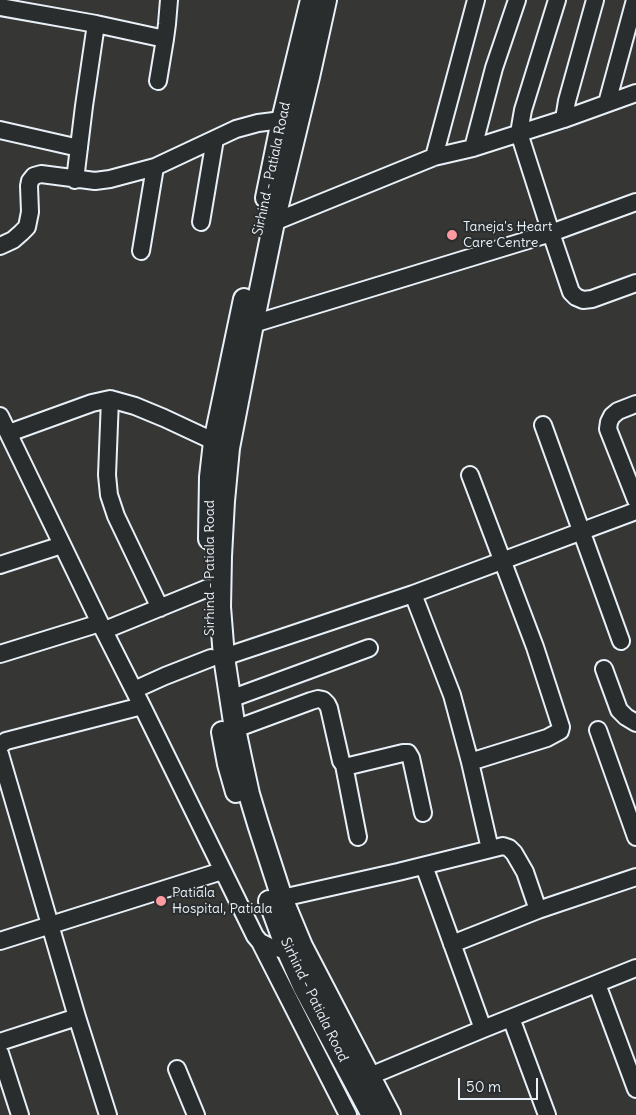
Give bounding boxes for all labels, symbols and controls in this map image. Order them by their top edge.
street label: Sirhind - Patiala Road [250,101,294,237]
place label: Taneja's Heart Care Centre [463,219,552,252]
marker: Taneja's Heart Care Centre [445,228,459,242]
street label: Sirhind - Patiala Road [202,500,218,636]
place label: Patiala Hospital, Patiala [172,885,273,918]
marker: Patiala Hospital, Patiala [154,894,168,908]
street label: Sirhind - Patiala Road [277,935,351,1065]
scale bar [461,1068,541,1100]
text: 50 m [466,1077,501,1096]

